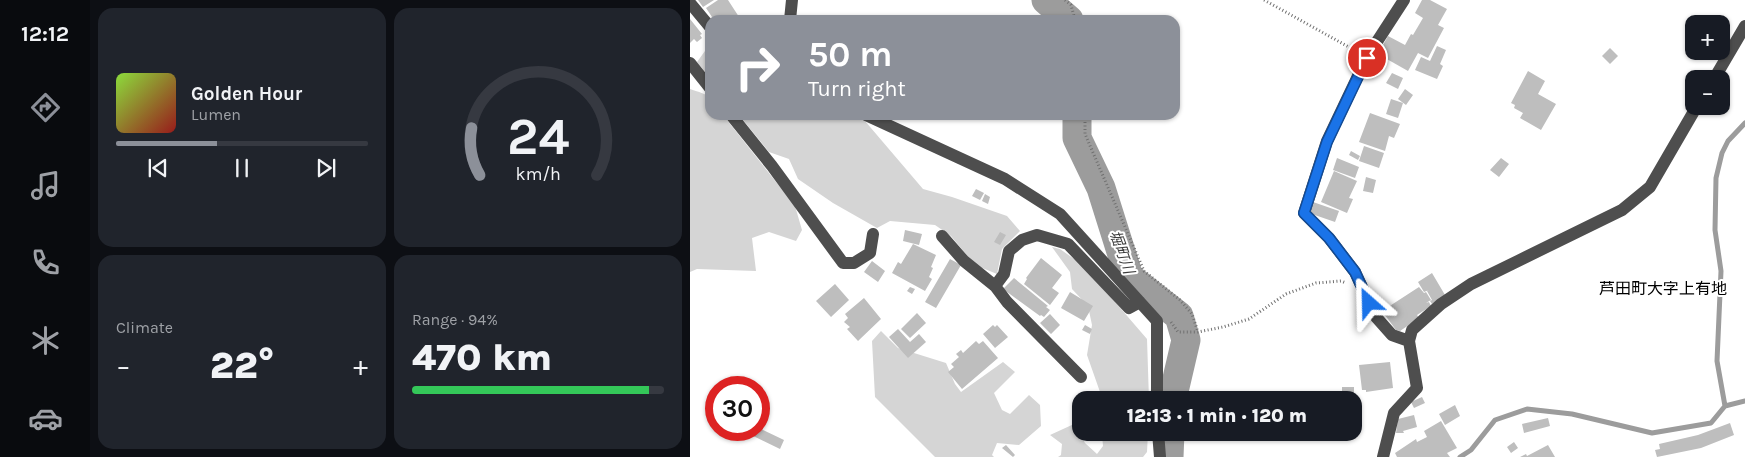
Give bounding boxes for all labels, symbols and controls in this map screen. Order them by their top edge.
map controls [1685,15,1730,115]
button: + [1685,15,1730,60]
text: 12:12 [21,21,69,47]
text: 50 m [808,34,893,75]
icon: right [725,35,790,100]
pin [1346,37,1388,79]
icon: arrive [1353,44,1381,72]
button: − [1685,70,1730,115]
text: Turn right [808,76,906,102]
text: Golden Hour [191,83,302,105]
icon: directions [28,90,63,125]
text: Lumen [191,105,241,124]
text: 24 [507,106,569,167]
icon: previous [144,154,172,182]
icon: pause [228,154,256,182]
icon: next [312,154,340,182]
text: km/h [515,164,561,185]
icon: music [28,168,63,203]
water label: 堀町川 [1106,228,1139,278]
icon: phone [28,245,63,280]
position arrow [1342,276,1394,328]
district label: 芦田町大字上有地 [1599,279,1727,298]
text: Range · 94% [412,310,498,329]
text: Climate [116,318,173,337]
icon: climate [28,323,63,358]
text: 470 km [412,335,552,380]
text: 22° [210,343,274,388]
text: − [116,349,131,382]
text: + [353,349,368,382]
speed limit sign: 30 [705,376,770,441]
icon: car [28,401,63,436]
text: 12:13 · 1 min · 120 m [1127,405,1307,427]

